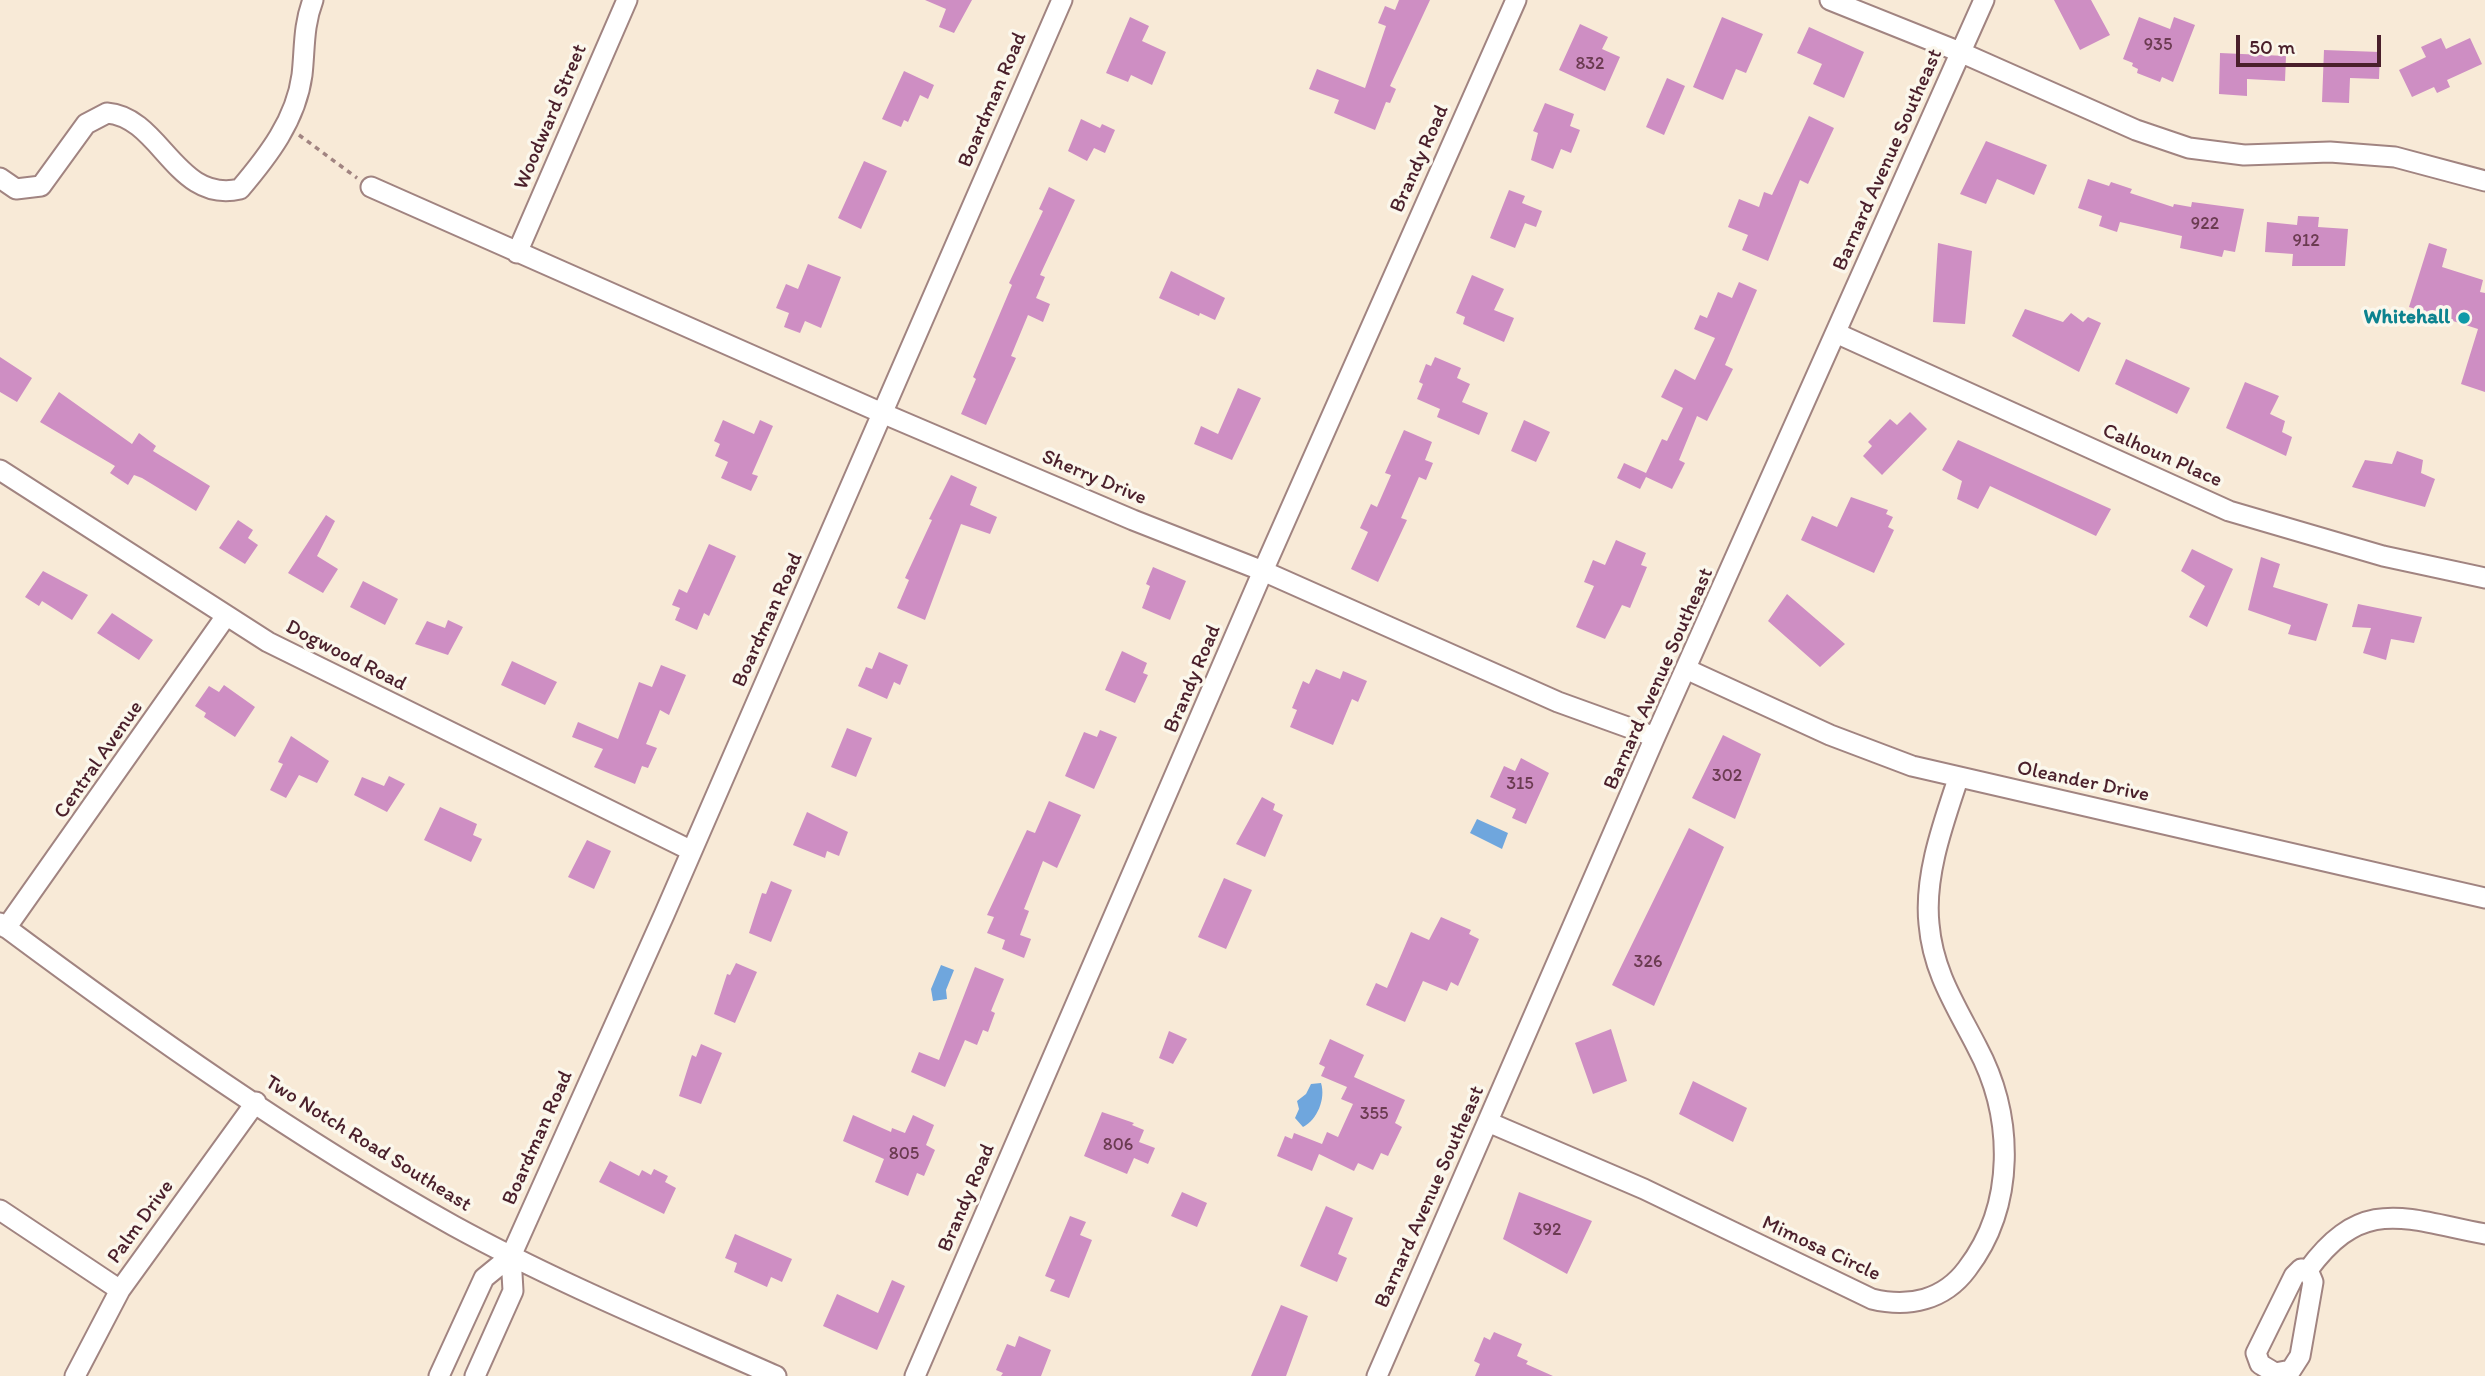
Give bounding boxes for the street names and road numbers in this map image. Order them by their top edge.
street label: Boardman Road [953,29,1033,171]
street label: Woodward Street [509,40,593,194]
street label: Barnard Avenue Southeast [1828,45,1948,275]
street label: Brandy Road [1385,101,1455,217]
street label: Calhoun Place [2098,418,2226,494]
street label: Sherry Drive [1038,445,1150,511]
street label: Boardman Road [727,549,809,691]
street label: Barnard Avenue Southeast [1599,564,1719,794]
street label: Dogwood Road [281,615,411,697]
street label: Brandy Road [1159,621,1227,737]
street label: Central Avenue [49,696,149,824]
street label: Oleander Drive [2015,756,2151,808]
street label: Boardman Road [497,1067,579,1209]
street label: Two Notch Road Southeast [260,1070,476,1218]
street label: Barnard Avenue Southeast [1370,1082,1490,1312]
street label: Brandy Road [933,1140,1001,1256]
street label: Palm Drive [102,1175,180,1269]
street label: Mimosa Circle [1758,1211,1884,1287]

